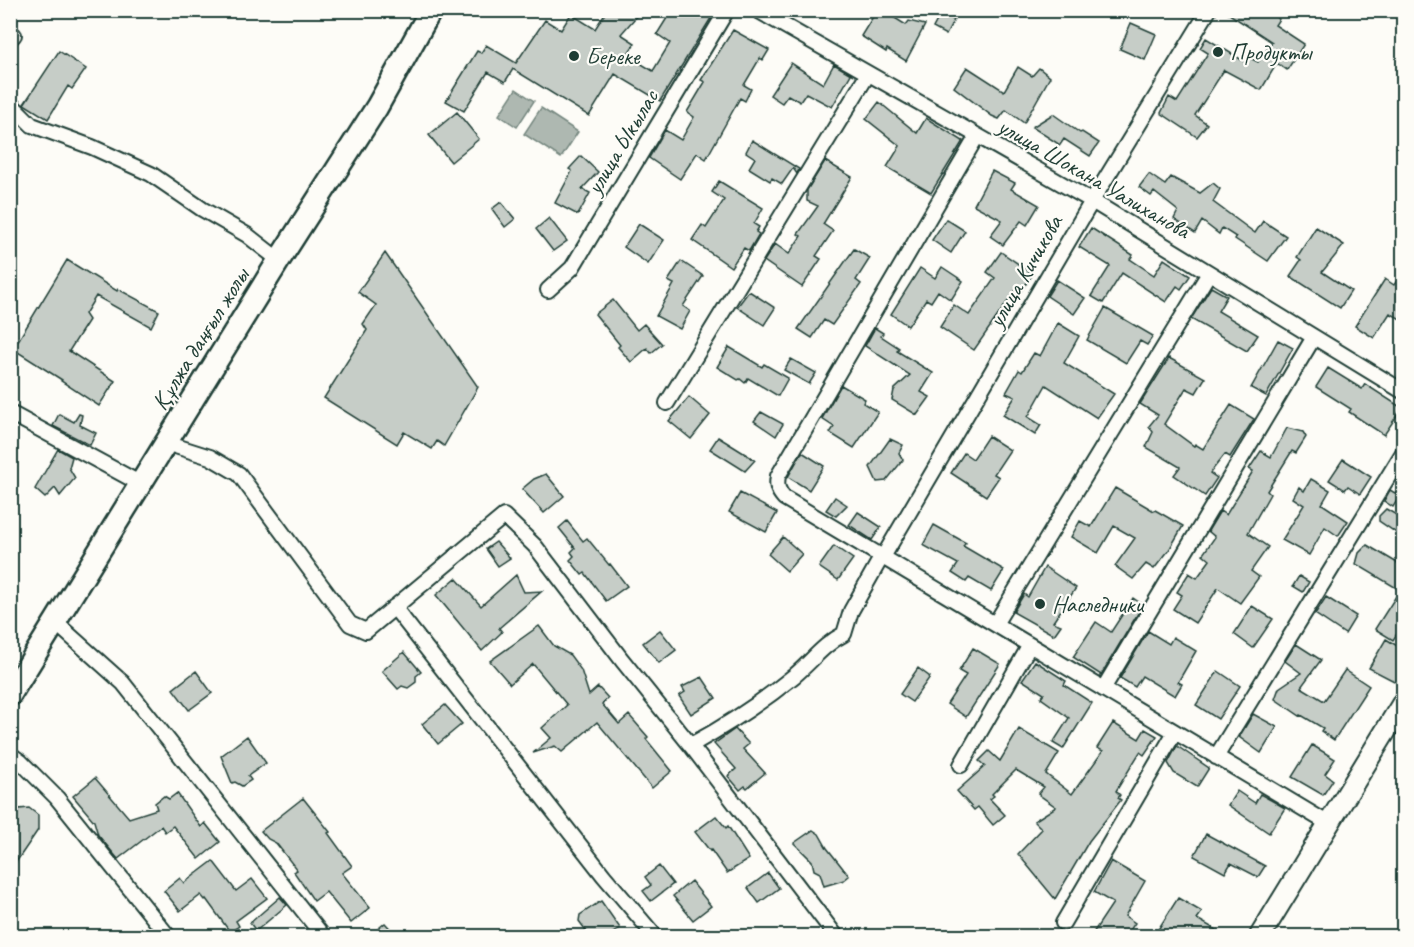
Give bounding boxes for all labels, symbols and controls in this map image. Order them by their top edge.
place label: Продукты [1230,37,1314,67]
place label: Береке [586,41,642,71]
marker: Продукты [1211,45,1225,59]
marker: Береке [567,49,581,63]
street label: улица Ыкылас [578,83,666,201]
street label: улица Шокана Уалиханова [991,110,1197,246]
street label: улица Кичикова [980,208,1070,334]
street label: Құлжа даңғыл жолы [144,260,257,416]
place label: Наследники [1052,589,1145,619]
marker: Наследники [1033,597,1047,611]

